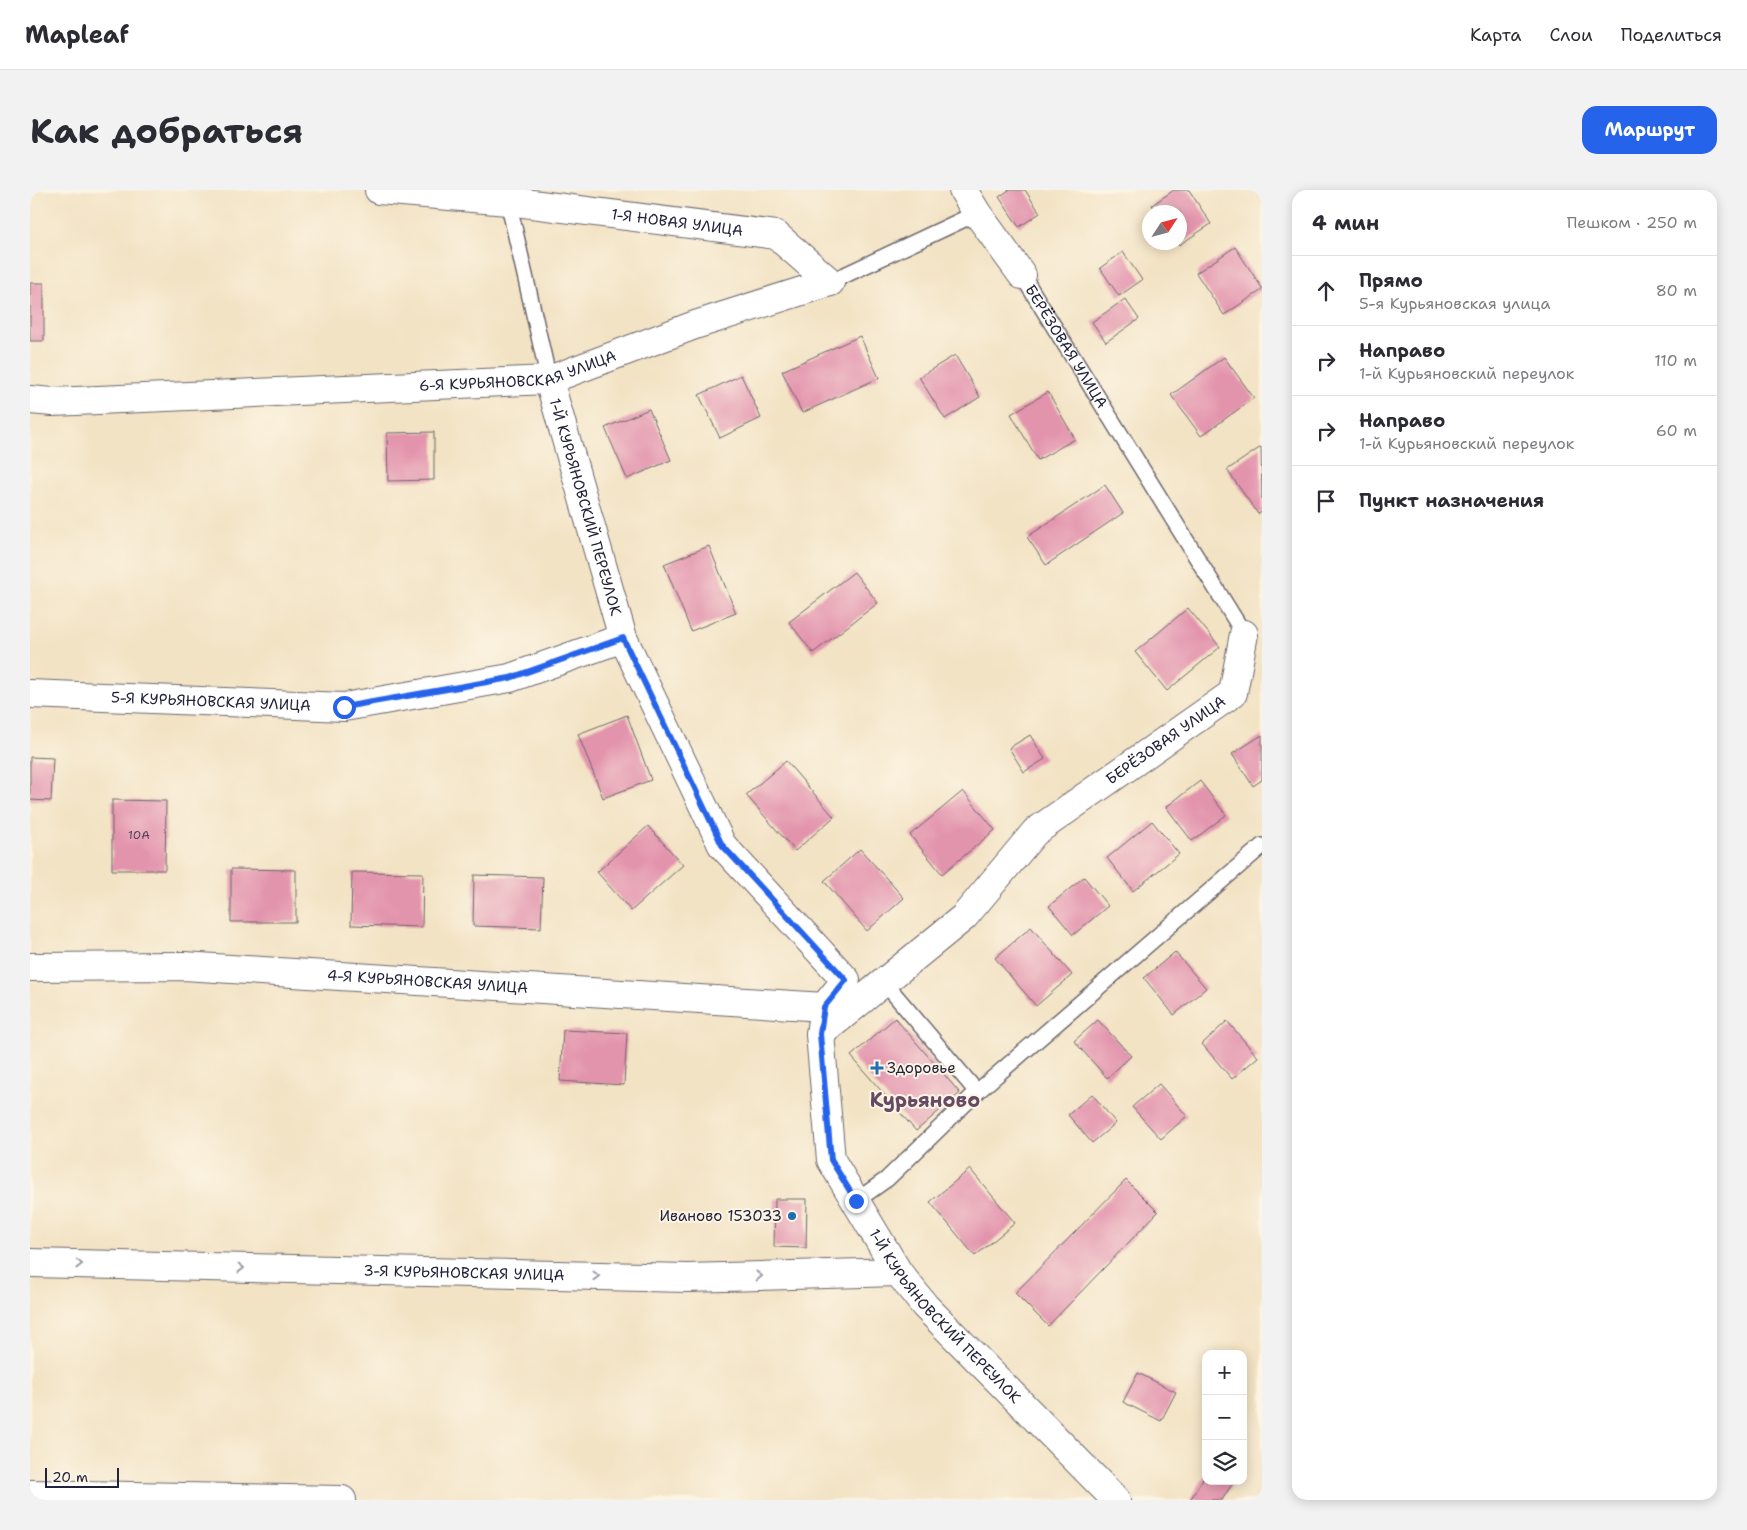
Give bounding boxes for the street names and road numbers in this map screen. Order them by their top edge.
street label: 1-Я НОВАЯ УЛИЦА [610,204,744,241]
street label: БЕРЁЗОВАЯ УЛИЦА [1020,281,1112,412]
street label: 6-Я КУРЬЯНОВСКАЯ УЛИЦА [419,346,619,396]
street label: 1-Й КУРЬЯНОВСКИЙ ПЕРЕУЛОК [545,396,626,618]
street label: 5-Я КУРЬЯНОВСКАЯ УЛИЦА [111,687,311,716]
street label: БЕРЁЗОВАЯ УЛИЦА [1102,691,1230,789]
street label: 4-Я КУРЬЯНОВСКАЯ УЛИЦА [326,965,529,998]
street label: 1-Й КУРЬЯНОВСКИЙ ПЕРЕУЛОК [864,1225,1026,1408]
street label: 3-Я КУРЬЯНОВСКАЯ УЛИЦА [363,1261,565,1285]

